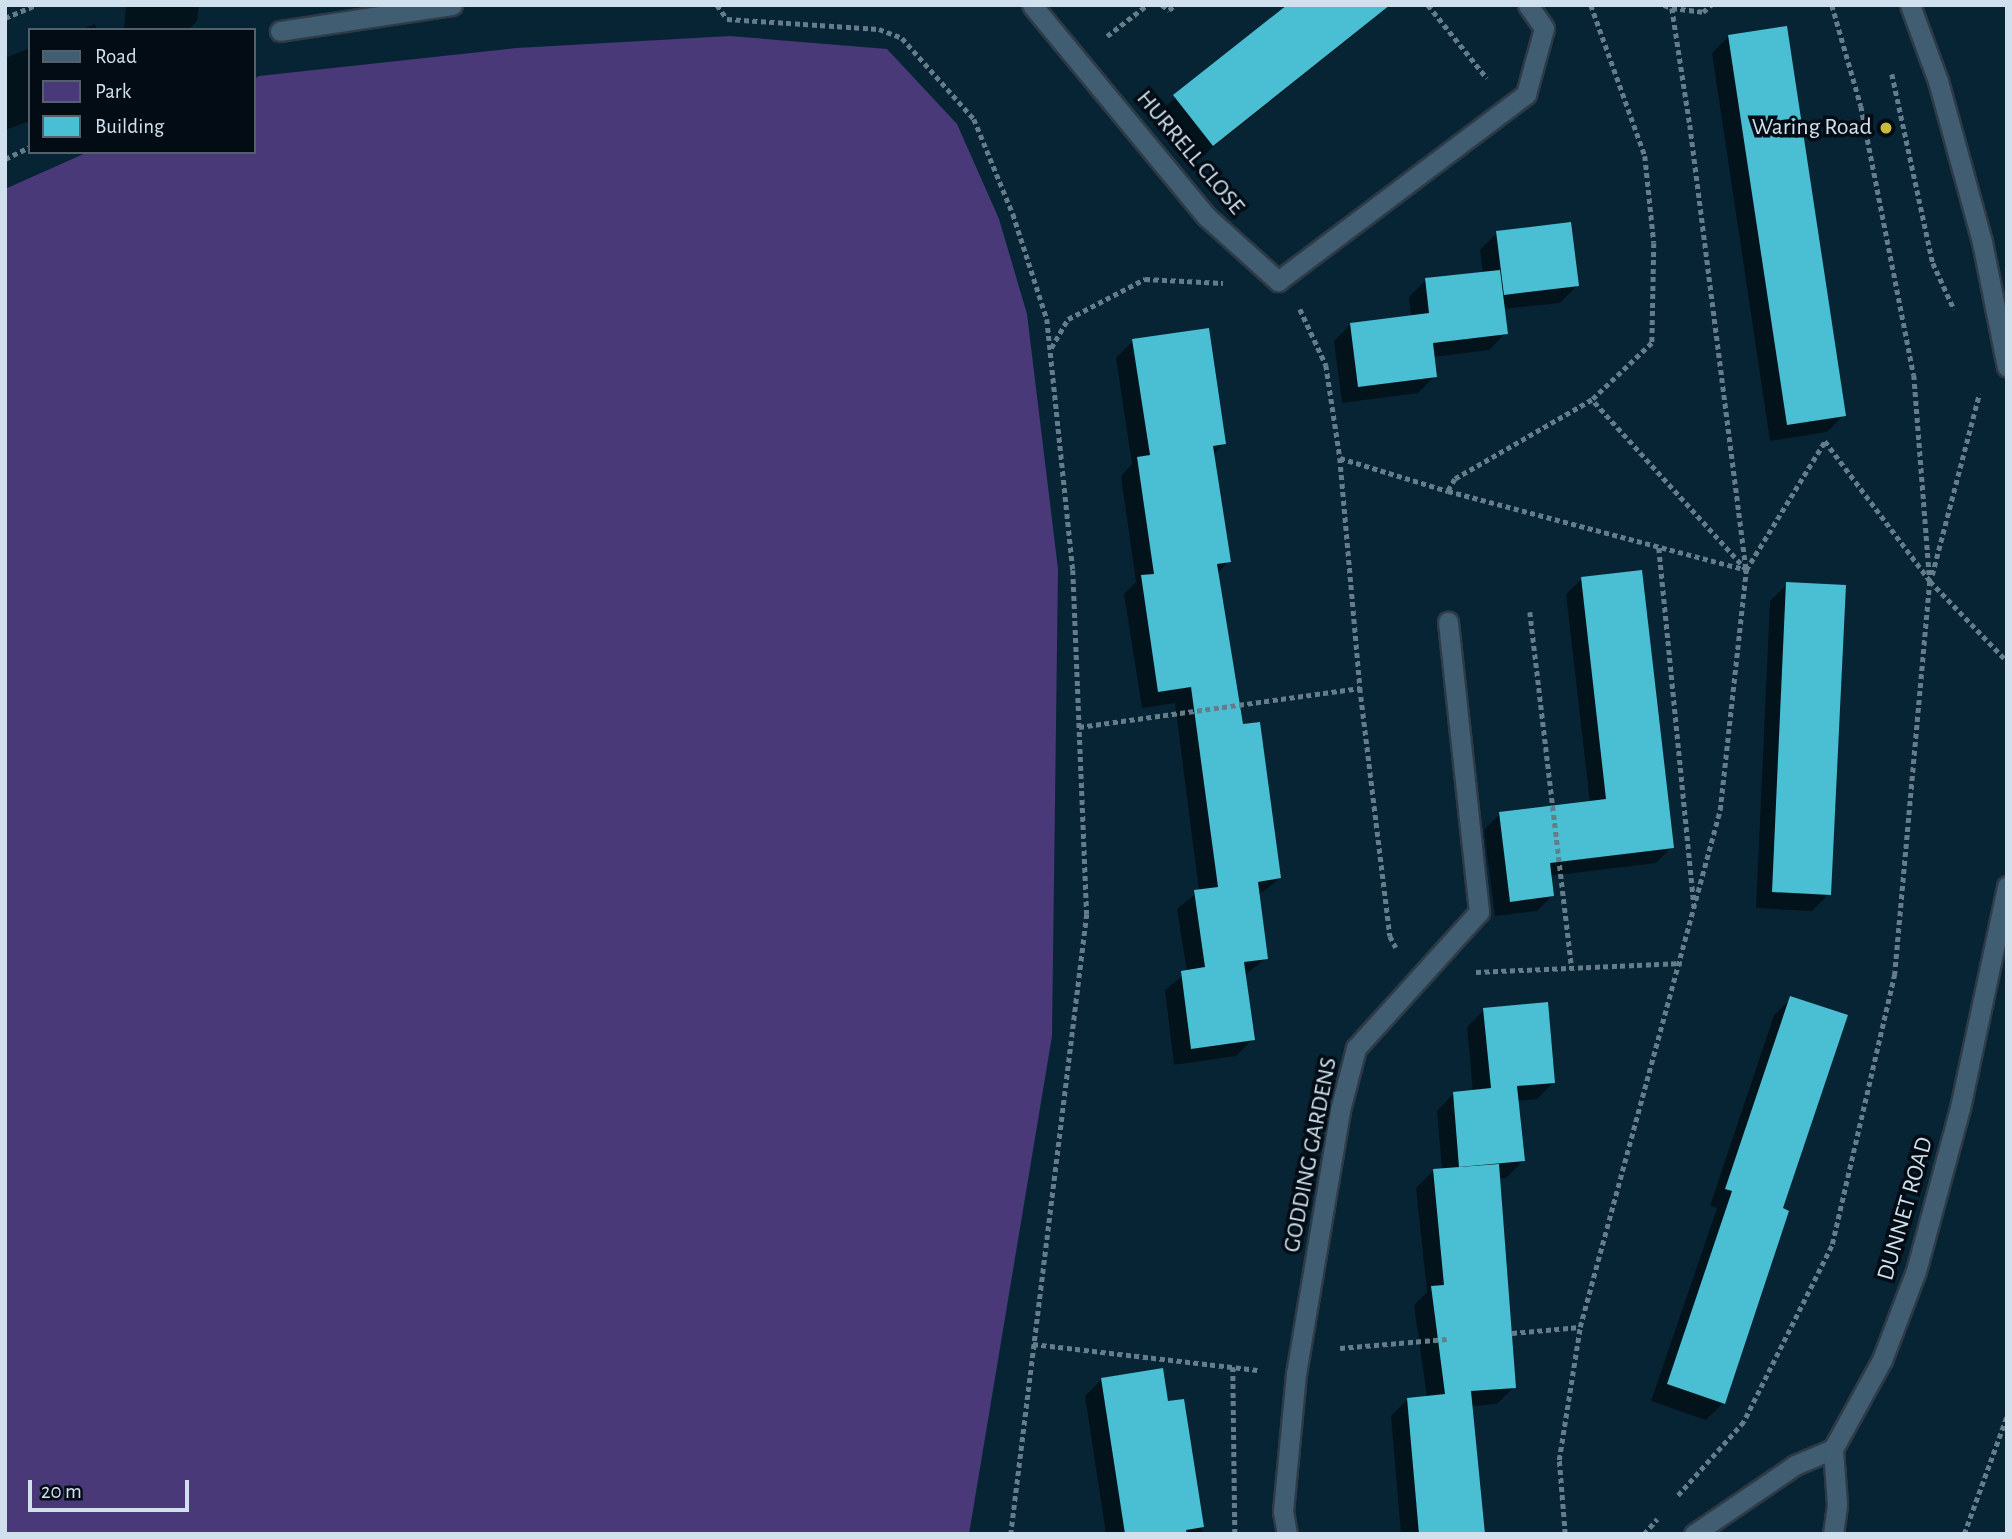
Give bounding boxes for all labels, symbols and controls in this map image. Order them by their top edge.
legend [28,28,256,154]
text: Road [95,46,137,67]
text: Park [95,81,131,102]
street label: HURRELL CLOSE [1130,85,1250,221]
place label: Waring Road [1752,114,1872,142]
text: Building [95,116,164,137]
marker: Waring Road [1878,120,1894,136]
street label: GODDING GARDENS [1278,1055,1344,1255]
street label: DUNNET ROAD [1872,1134,1940,1284]
scale bar [32,1466,192,1510]
text: 20 m [41,1481,82,1502]

